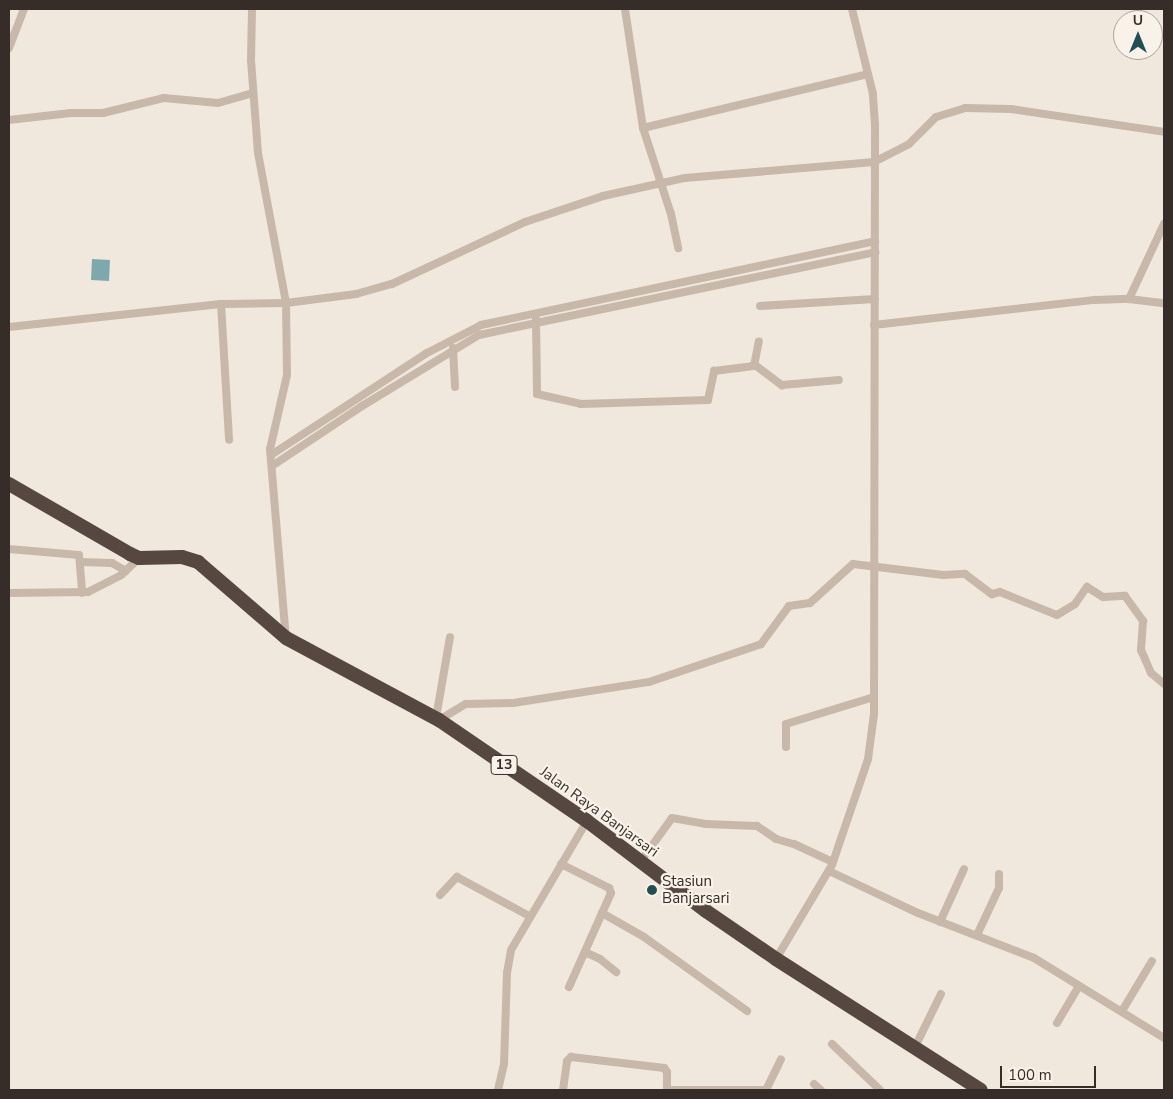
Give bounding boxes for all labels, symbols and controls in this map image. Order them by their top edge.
north arrow [1113,10,1163,60]
text: U [1133,11,1143,30]
road number: 13 [490,754,518,776]
street label: Jalan Raya Banjarsari [536,763,662,861]
place label: Stasiun Banjarsari [662,872,729,907]
marker: Stasiun Banjarsari [646,884,658,896]
scale bar [1003,1056,1099,1088]
text: 100 m [1008,1065,1052,1085]

